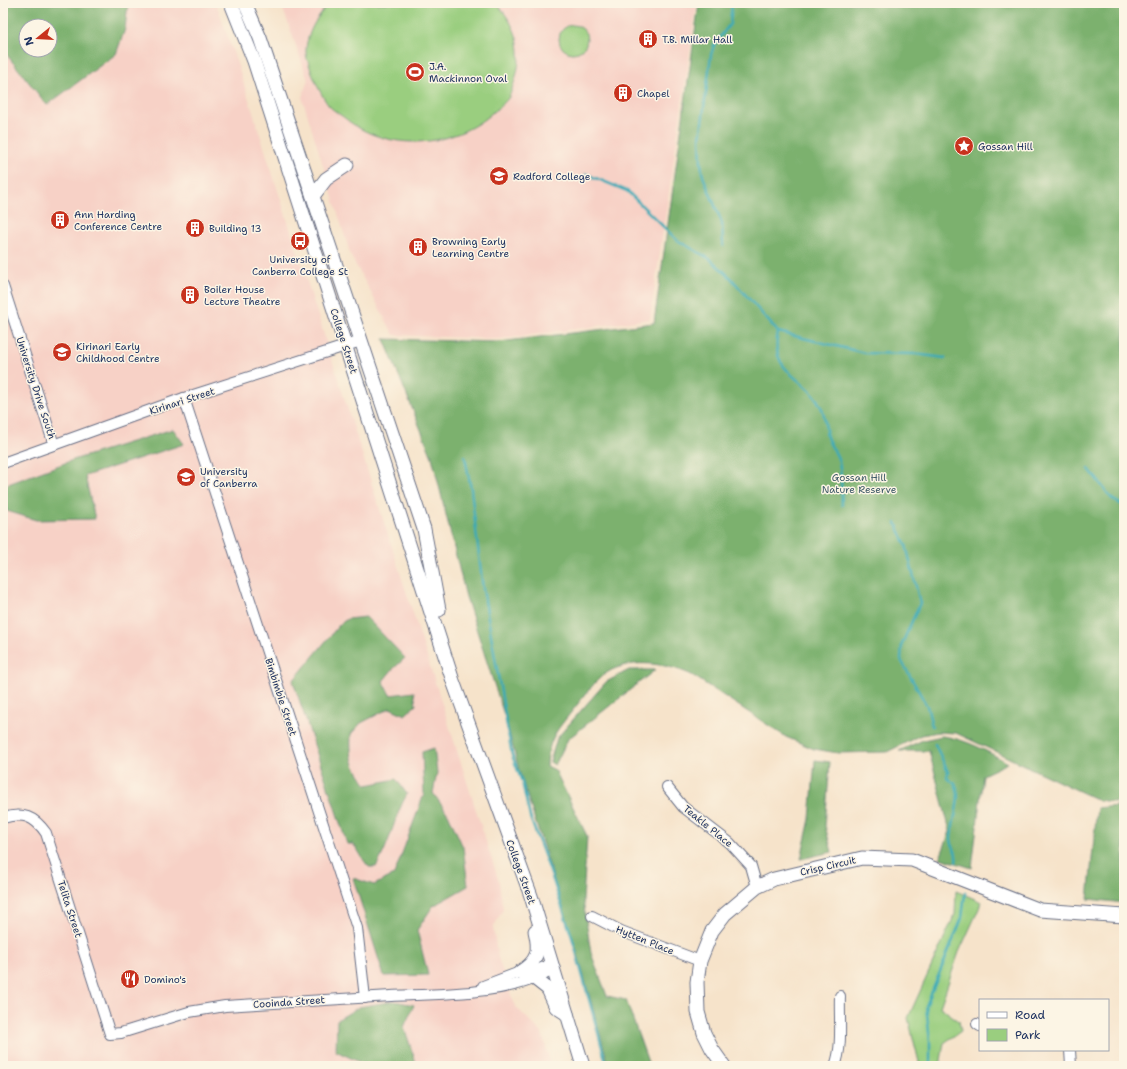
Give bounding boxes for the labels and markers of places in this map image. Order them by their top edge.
building icon: T.B. Millar Hall [637,28,659,50]
place label: T.B. Millar Hall [662,33,732,46]
place label: J.A. Mackinnon Oval [429,60,507,85]
sports icon: J.A. Mackinnon Oval [404,61,426,83]
building icon: Chapel [612,82,634,104]
place label: Chapel [637,87,670,100]
place icon: Gossan Hill [953,135,975,157]
place label: Gossan Hill [978,140,1033,153]
school or university icon: Radford College [488,165,510,187]
place label: Radford College [513,170,591,183]
place label: Ann Harding Conference Centre [74,208,162,233]
building icon: Ann Harding Conference Centre [49,209,71,231]
building icon: Building 13 [184,217,206,239]
place label: Building 13 [209,222,261,235]
bus stop icon: University of Canberra College St [289,230,311,252]
place label: Browning Early Learning Centre [432,235,510,260]
building icon: Browning Early Learning Centre [407,236,429,258]
place label: University of Canberra College St [252,253,348,278]
place label: Boiler House Lecture Theatre [204,283,281,308]
building icon: Boiler House Lecture Theatre [179,284,201,306]
place label: Kirinari Early Childhood Centre [76,340,160,365]
school or university icon: Kirinari Early Childhood Centre [51,341,73,363]
place label: University of Canberra [200,465,258,490]
school or university icon: University of Canberra [175,466,197,488]
restaurant icon: Domino's [119,968,141,990]
place label: Domino's [144,973,186,986]

